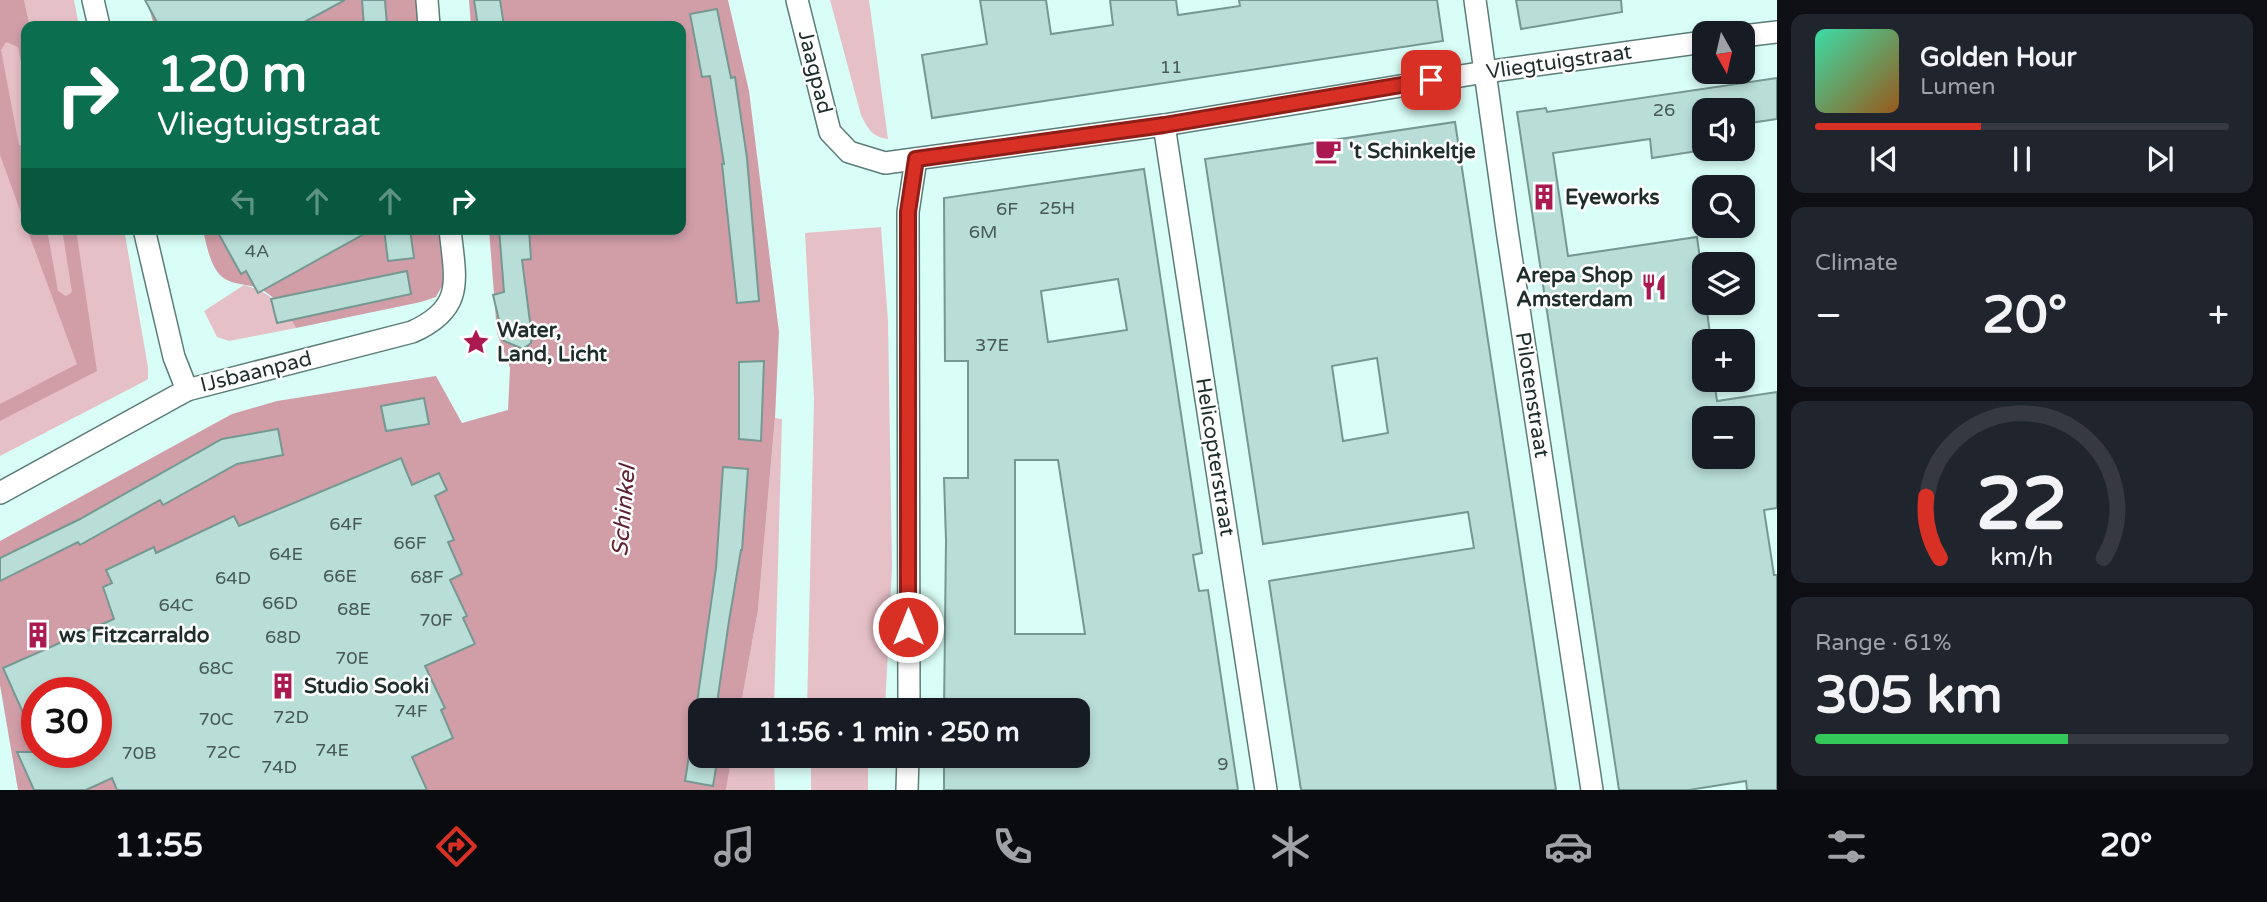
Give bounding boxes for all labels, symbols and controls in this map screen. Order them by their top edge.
north arrow [1692,21,1755,84]
map controls [1692,21,1755,469]
street label: Jaagpad [793,28,837,116]
street label: Vliegtuigstraat [1485,39,1633,85]
text: Golden Hour [1920,42,2077,73]
text: 120 m [157,46,307,105]
icon: right [42,49,133,140]
pin [1401,50,1461,110]
house number: 11 [1160,56,1182,78]
icon: arrive [1412,61,1450,99]
text: Lumen [1920,73,1995,101]
button: sound [1692,98,1755,161]
house number: 26 [1653,99,1675,121]
text: Vliegtuigstraat [157,106,381,144]
cafe icon: 't Schinkeltje [1313,136,1343,166]
place label: 't Schinkeltje [1349,139,1476,164]
icon: previous [1865,140,1903,178]
icon: pause [2003,140,2041,178]
icon: next [2141,140,2179,178]
button: search [1692,175,1755,238]
icon: left [225,182,263,220]
icon: ahead [298,182,336,220]
icon: ahead [371,182,409,220]
icon: right [444,182,482,220]
building icon: Eyeworks [1529,182,1559,212]
place label: Eyeworks [1565,185,1660,210]
house number: 25H [1039,197,1075,219]
house number: 6F [996,198,1018,220]
house number: 6M [969,221,997,243]
house number: 4A [245,240,269,262]
text: Climate [1815,249,1898,277]
button: layers [1692,252,1755,315]
place label: Arepa Shop Amsterdam [1516,263,1633,312]
restaurant icon: Arepa Shop Amsterdam [1639,272,1669,302]
text: 20° [1982,284,2067,347]
text: − [1815,293,1842,339]
text: + [2208,293,2229,339]
place label: Water, Land, Licht [497,318,607,367]
place icon: Water, Land, Licht [461,327,491,357]
button: + [1692,329,1755,392]
street label: Pilotenstraat [1510,330,1554,460]
house number: 37E [975,334,1009,356]
street label: IJsbaanpad [198,346,314,398]
street label: Helicopterstraat [1190,376,1240,538]
button: − [1692,406,1755,469]
text: 22 [1976,461,2068,549]
water label: Schinkel [606,462,642,558]
house number: 64F [329,513,363,535]
house number: 66F [393,532,427,554]
text: km/h [1991,541,2053,571]
house number: 64E [269,543,303,565]
house number: 66E [323,565,357,587]
house number: 68F [410,566,444,588]
house number: 64D [215,567,251,589]
position arrow [871,590,945,664]
house number: 66D [262,592,298,614]
house number: 64C [158,594,194,616]
house number: 68E [337,598,371,620]
house number: 70F [419,609,453,631]
building icon: ws Fitzcarraldo [23,620,53,650]
place label: ws Fitzcarraldo [59,623,210,648]
house number: 68D [265,626,301,648]
text: Range · 61% [1815,629,1951,657]
house number: 70E [335,647,369,669]
house number: 68C [198,657,234,679]
text: 305 km [1815,664,2003,727]
building icon: Studio Sooki [268,671,298,701]
place label: Studio Sooki [304,674,429,699]
speed limit sign: 30 [21,677,112,768]
house number: 74F [394,700,428,722]
house number: 72D [273,706,309,728]
house number: 70C [198,708,234,730]
text: 11:56 · 1 min · 250 m [758,717,1020,748]
house number: 74E [315,739,349,761]
house number: 72C [205,741,241,763]
house number: 70B [121,742,157,764]
house number: 9 [1217,753,1229,775]
house number: 74D [261,756,297,778]
icon: directions [432,822,481,871]
icon: music [710,822,759,871]
icon: phone [988,822,1037,871]
icon: climate [1266,822,1315,871]
icon: car [1544,822,1593,871]
icon: filters [1822,822,1871,871]
text: 11:55 [114,827,203,865]
text: 20° [2100,827,2152,865]

